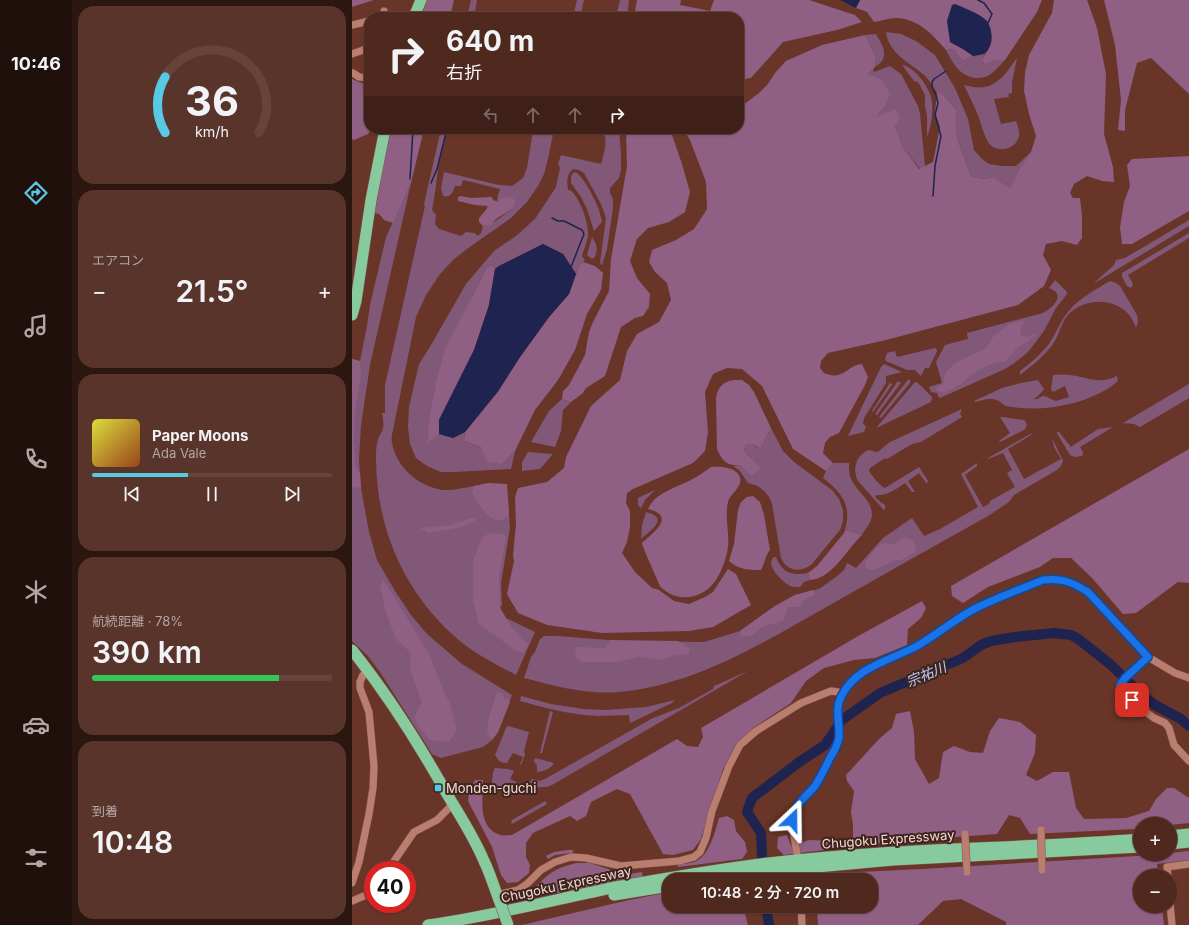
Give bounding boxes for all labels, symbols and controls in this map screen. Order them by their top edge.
text: 640 m [446,24,534,58]
icon: right [380,28,432,80]
text: 10:46 [11,53,61,74]
text: 右折 [446,62,482,83]
text: 36 [185,76,239,126]
icon: left [480,104,502,126]
icon: ahead [522,104,544,126]
icon: ahead [564,104,586,126]
icon: right [606,104,628,126]
text: km/h [195,122,229,139]
icon: directions [22,179,50,207]
text: エアコン [92,252,144,268]
text: 21.5° [175,273,249,309]
text: − [92,278,107,304]
text: + [317,278,332,304]
icon: music [22,312,50,340]
text: Paper Moons [152,426,248,445]
icon: phone [22,445,50,473]
text: Ada Vale [152,445,206,461]
icon: previous [121,483,143,505]
icon: pause [201,483,223,505]
icon: next [281,483,303,505]
icon: climate [22,578,50,606]
text: 航続距離 · 78% [92,613,183,629]
text: 390 km [92,634,202,670]
water label: 宗祐川 [903,657,950,690]
pin [1115,683,1149,717]
icon: arrive [1121,689,1143,711]
icon: car [22,711,50,739]
place label: Monden-guchi [446,780,536,796]
marker: Monden-guchi [433,783,443,793]
position arrow [771,799,813,841]
text: 到着 [92,803,118,819]
map controls [1133,817,1177,913]
button: + [1133,817,1177,861]
text: 10:48 [92,824,173,860]
street label: Chugoku Expressway [821,826,955,852]
icon: filters [22,844,50,872]
speed limit sign: 40 [364,861,416,913]
street label: Chugoku Expressway [499,862,633,906]
button: − [1133,869,1177,913]
text: 10:48 · 2 分 · 720 m [701,883,839,902]

